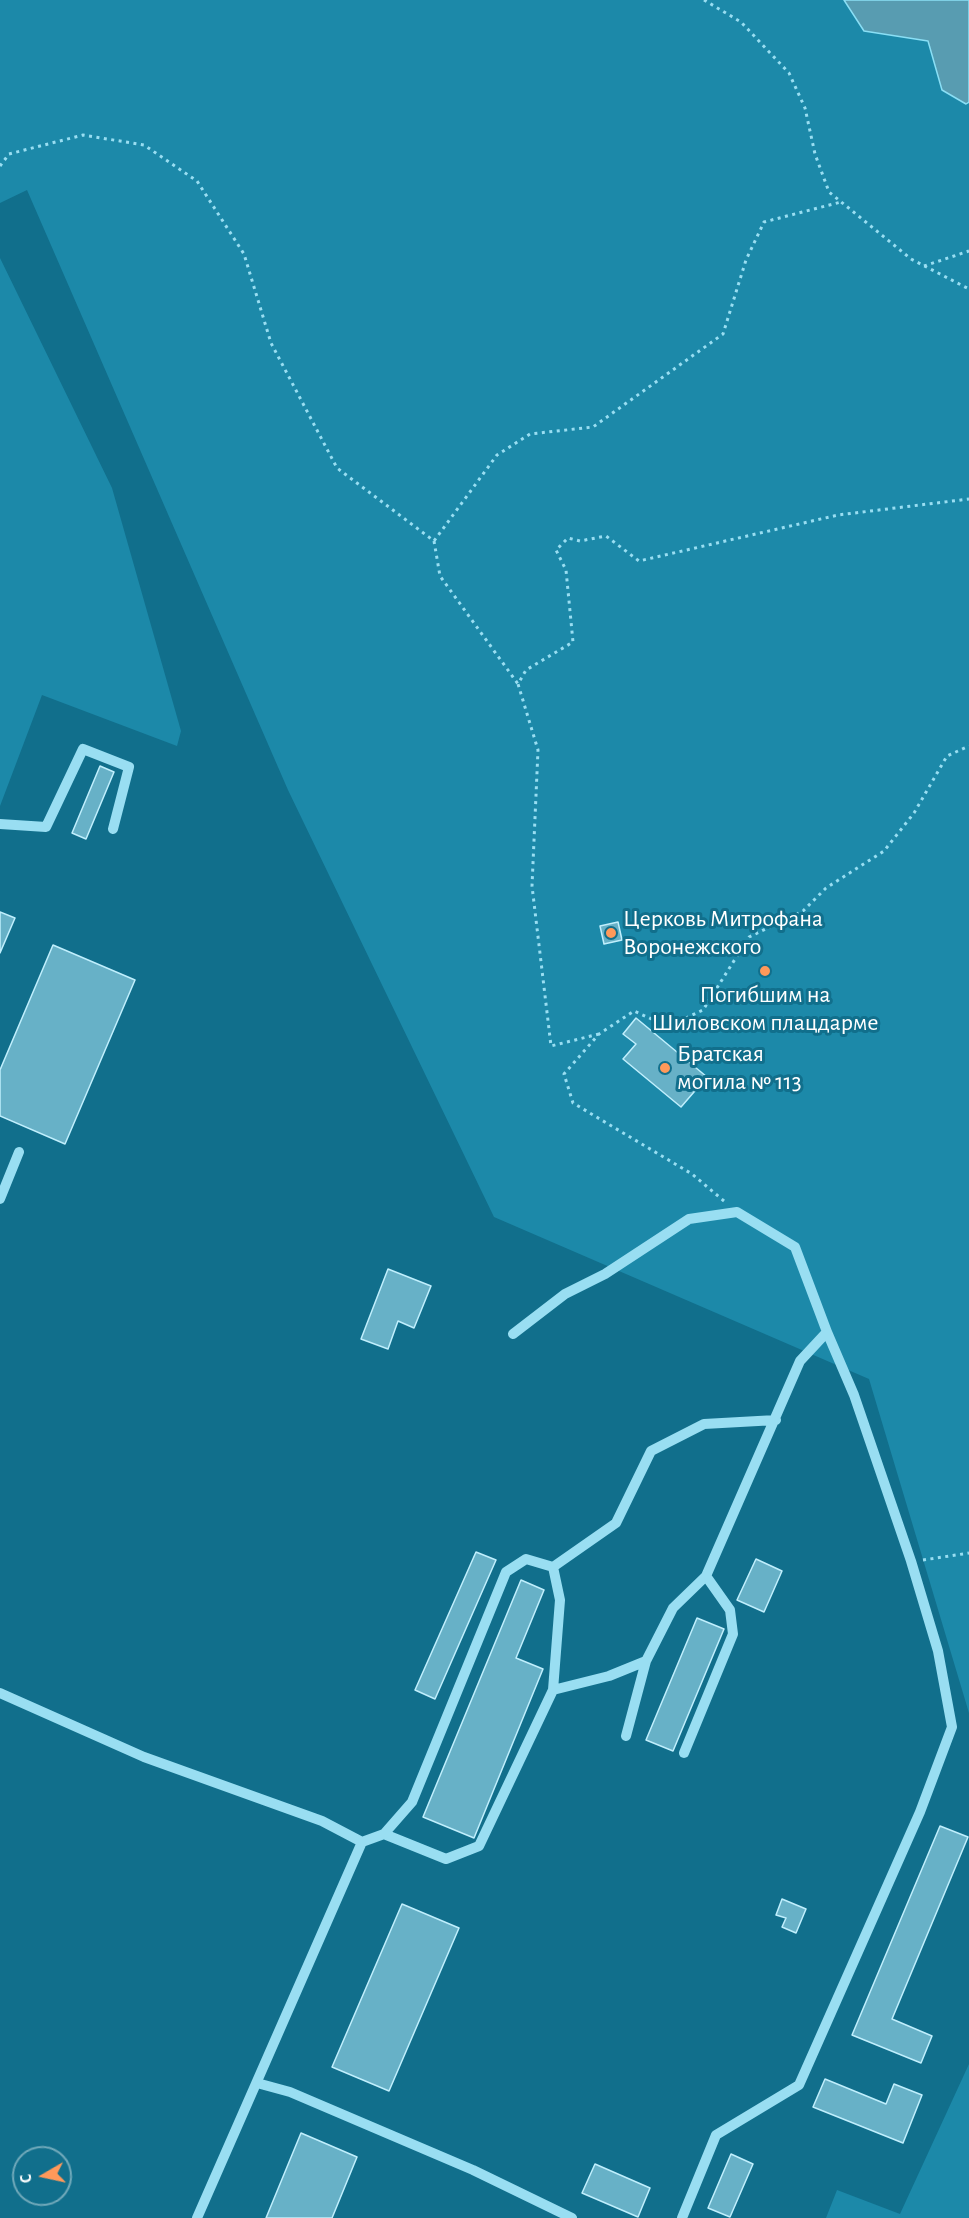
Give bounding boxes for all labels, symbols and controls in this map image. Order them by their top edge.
place label: Церковь Митрофана Воронежского [623,905,823,961]
marker: Церковь Митрофана Воронежского [604,926,618,940]
marker: Погибшим на Шиловском плацдарме [758,964,772,978]
place label: Погибшим на Шиловском плацдарме [651,981,879,1037]
place label: Братская могила № 113 [677,1040,802,1096]
marker: Братская могила № 113 [658,1061,672,1075]
north arrow [12,2146,72,2206]
text: С [18,2173,35,2184]

